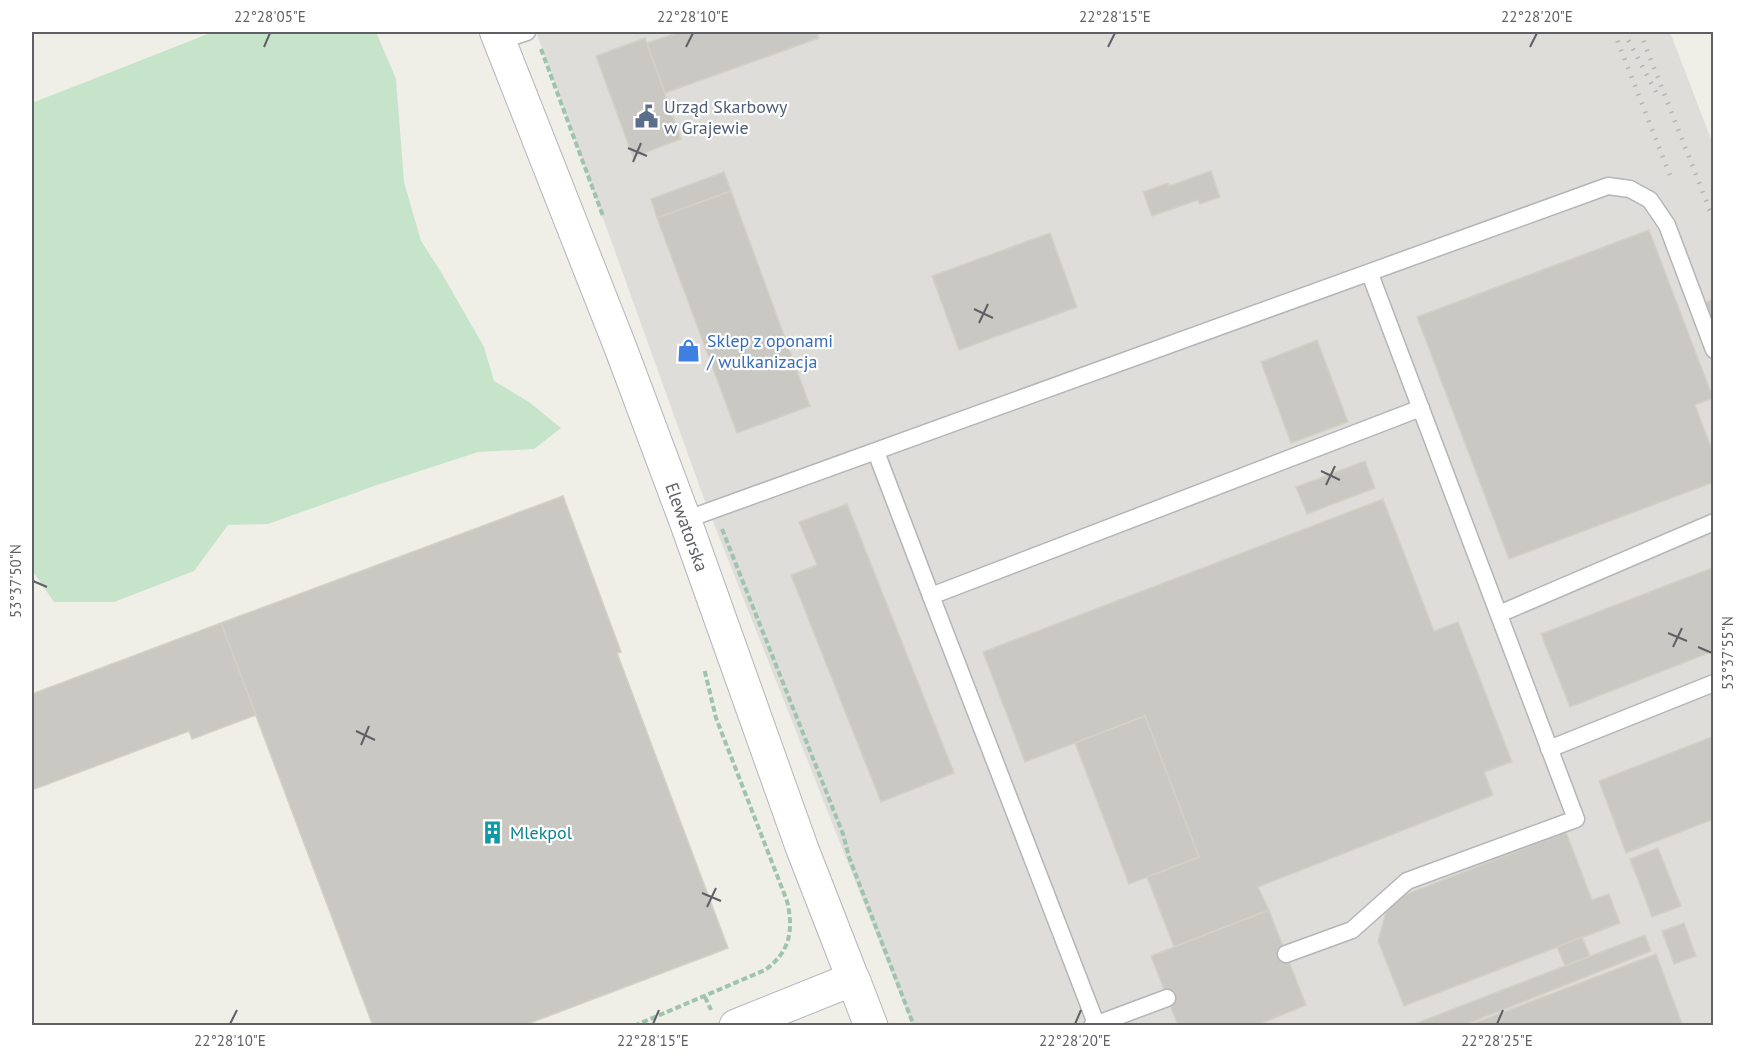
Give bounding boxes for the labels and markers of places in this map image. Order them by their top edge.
place label: Urząd Skarbowy w Grajewie [664,95,788,139]
public building icon: Urząd Skarbowy w Grajewie [633,103,659,129]
place label: Sklep z oponami / wulkanizacja [706,329,833,373]
shop icon: Sklep z oponami / wulkanizacja [676,337,702,363]
building icon: Mlekpol [479,819,505,845]
place label: Mlekpol [510,821,573,844]

